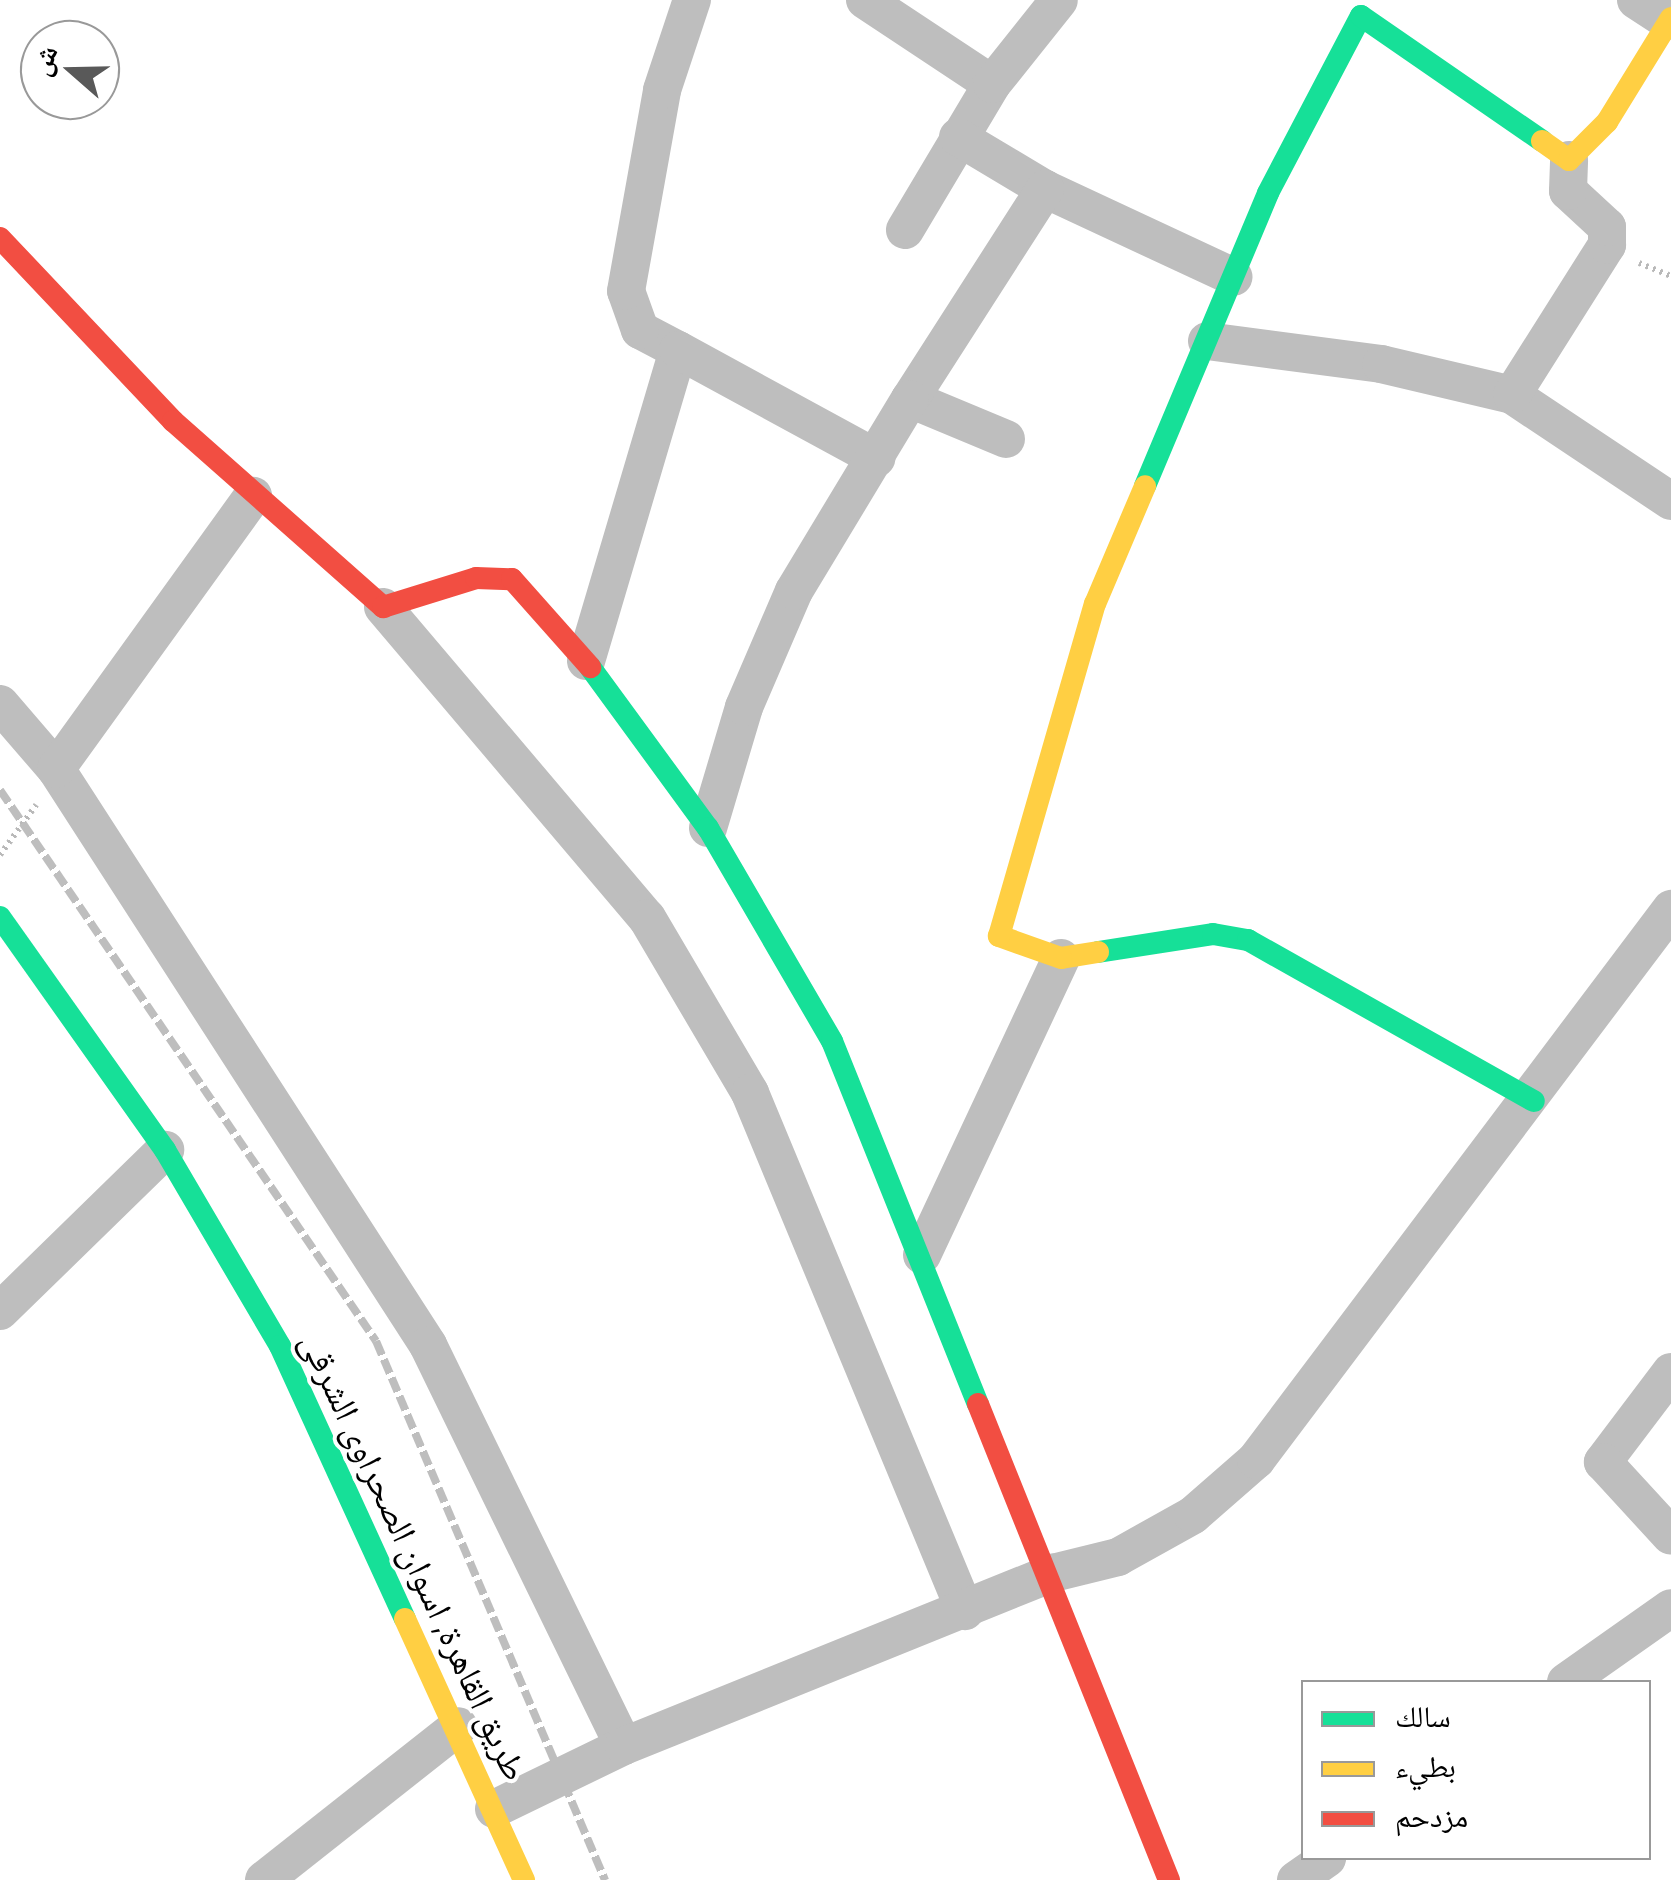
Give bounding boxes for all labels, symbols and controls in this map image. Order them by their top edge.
north arrow [20,20,120,120]
text: ش [18,39,69,82]
street label: طريق القاهرة, اسوان الصحراوى الشرقى [292,1325,538,1787]
legend [1301,1680,1651,1860]
text: سالك [1395,1693,1451,1739]
text: بطيء [1395,1743,1456,1789]
text: مزدحم [1395,1793,1468,1839]

